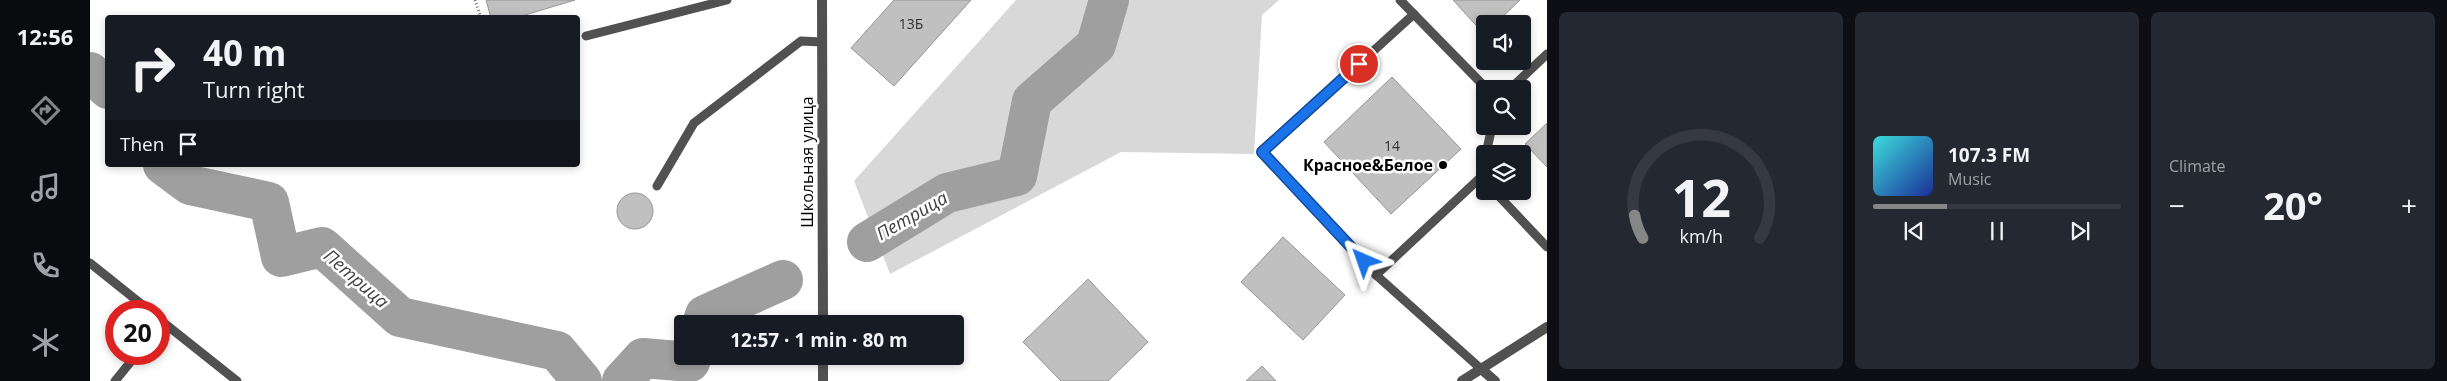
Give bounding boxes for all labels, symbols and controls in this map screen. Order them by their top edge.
house number: 13Б [899,14,923,33]
map controls [1476,15,1531,200]
button: sound [1476,15,1531,70]
text: 12:56 [17,21,73,51]
text: 40 m [203,29,286,76]
icon: right [120,35,185,100]
pin [1338,43,1380,85]
icon: arrive [1345,50,1373,78]
text: Turn right [203,74,305,104]
button: search [1476,80,1531,135]
icon: directions [28,93,63,128]
street label: Школьная улица [796,96,818,228]
icon: arrive [174,130,202,158]
text: Then [120,131,164,157]
house number: 14 [1384,136,1400,155]
text: 107.3 FM [1948,142,2030,168]
button: layers [1476,145,1531,200]
place label: Красное&Белое [1303,154,1433,176]
text: Climate [2169,155,2226,177]
marker: Красное&Белое [1437,159,1449,171]
text: 12 [1671,161,1731,232]
text: Music [1948,168,1992,190]
icon: music [28,170,63,205]
text: 20° [2263,179,2323,231]
water label: Петрица [872,185,951,245]
text: − [2169,186,2185,224]
text: + [2401,186,2417,224]
icon: previous [1900,217,1928,245]
icon: pause [1983,217,2011,245]
icon: next [2066,217,2094,245]
text: km/h [1679,224,1723,248]
position arrow [1337,234,1389,286]
water label: Петрица [319,243,394,313]
icon: phone [28,248,63,283]
speed limit sign: 20 [105,300,170,365]
icon: climate [28,325,63,360]
text: 12:57 · 1 min · 80 m [730,327,908,353]

